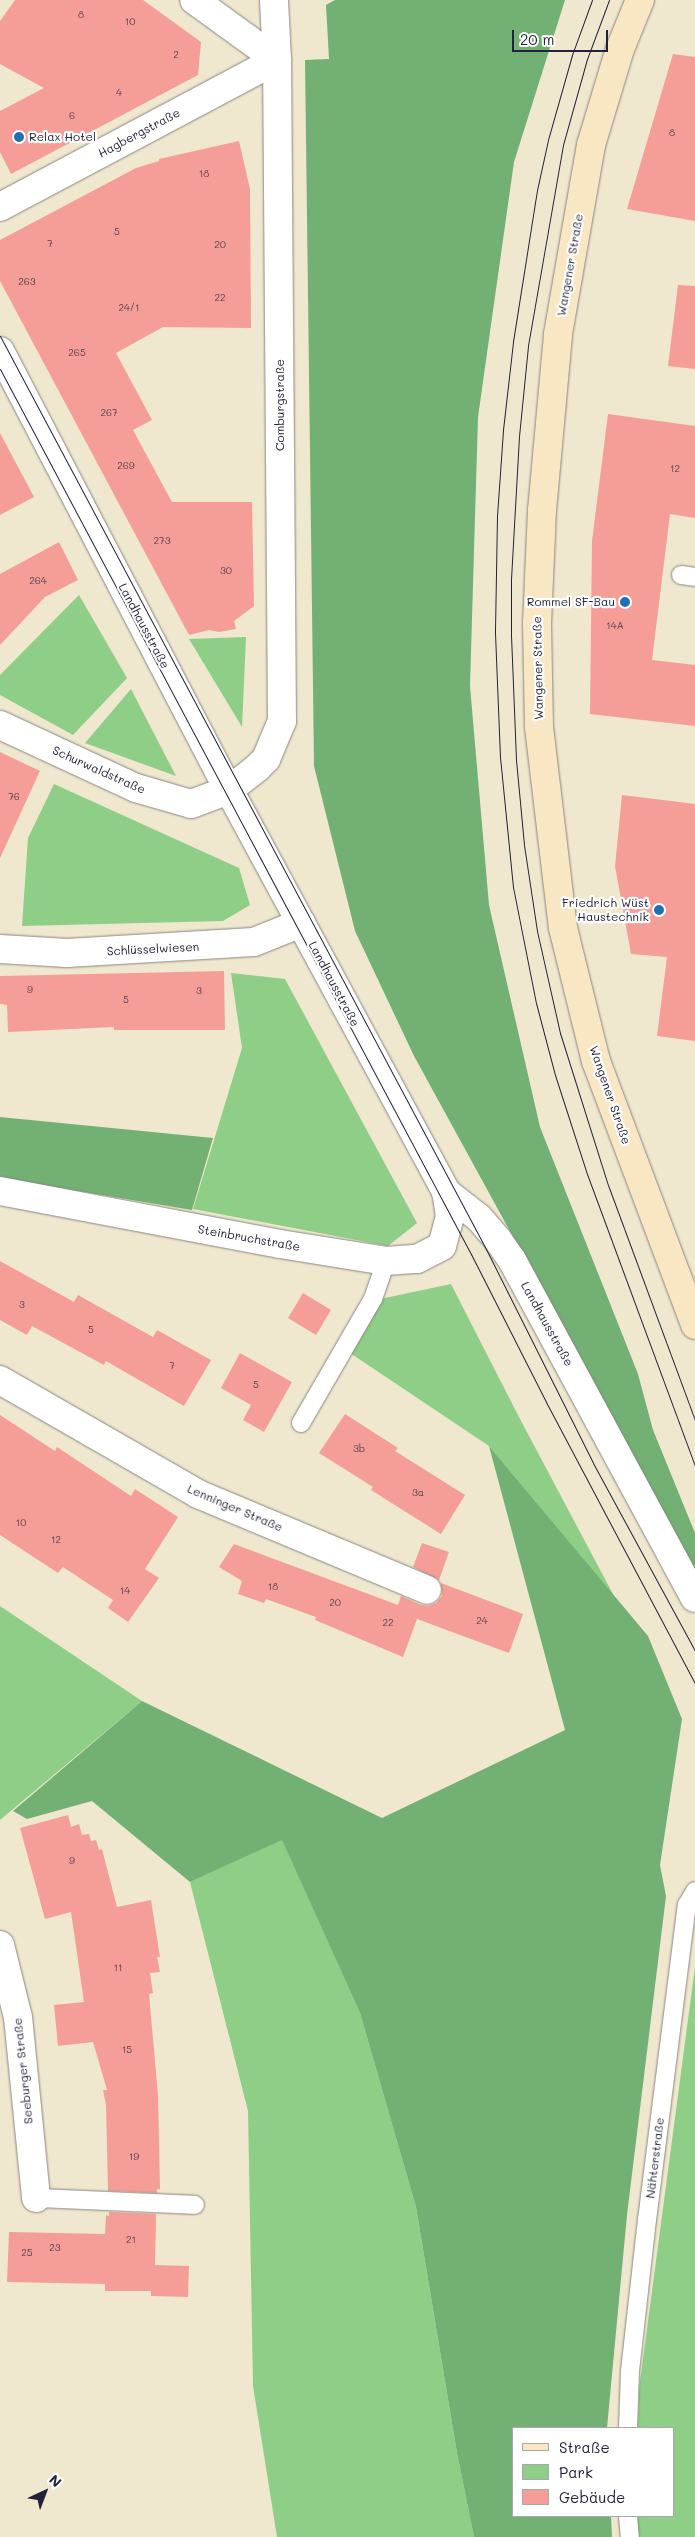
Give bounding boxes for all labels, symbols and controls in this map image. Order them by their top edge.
house number: 8 [78,9,84,21]
house number: 10 [125,16,135,28]
scale bar [515,20,611,52]
text: 20 m [520,29,554,49]
house number: 2 [173,49,179,61]
house number: 4 [116,87,122,99]
street label: Hagbergstraße [96,105,182,161]
house number: 6 [69,110,75,122]
house number: 8 [669,127,675,139]
place label: Relax Hotel [29,130,96,144]
marker: Relax Hotel [13,131,25,143]
house number: 18 [199,168,209,180]
street label: Wangener Straße [554,213,586,317]
house number: 5 [114,226,120,238]
house number: 7 [47,238,53,250]
house number: 20 [214,239,226,251]
house number: 263 [18,276,36,288]
house number: 22 [214,292,226,304]
house number: 24/1 [118,302,140,314]
house number: 265 [68,347,86,359]
street label: Comburgstraße [273,359,287,451]
house number: 267 [100,407,118,419]
house number: 269 [117,460,135,472]
house number: 12 [670,463,680,475]
house number: 273 [154,535,170,547]
house number: 30 [220,565,232,577]
house number: 264 [29,575,47,587]
street label: Landhausstraße [115,581,173,671]
place label: Rommel SF-Bau [527,595,615,609]
marker: Rommel SF-Bau [619,596,631,608]
street label: Wangener Straße [530,616,546,720]
house number: 14A [606,620,624,632]
street label: Schurwaldstraße [50,743,148,797]
house number: 76 [8,791,20,803]
place label: Friedrich Wüst Haustechnik [562,896,649,924]
marker: Friedrich Wüst Haustechnik [653,904,665,916]
street label: Schlüsselwiesen [106,939,200,959]
street label: Landhausstraße [305,939,363,1029]
house number: 9 [27,984,33,996]
house number: 3 [196,985,202,997]
house number: 5 [123,994,129,1006]
street label: Wangener Straße [586,1044,634,1146]
street label: Steinbruchstraße [197,1222,301,1254]
street label: Landhausstraße [518,1279,576,1369]
house number: 3 [19,1299,25,1311]
house number: 5 [88,1324,94,1336]
house number: 7 [169,1360,175,1372]
house number: 5 [253,1379,259,1391]
house number: 3b [353,1443,365,1455]
street label: Lenninger Straße [185,1481,285,1535]
house number: 3a [412,1487,424,1499]
house number: 10 [16,1517,26,1529]
house number: 12 [51,1534,61,1546]
house number: 18 [268,1581,278,1593]
house number: 14 [120,1585,130,1597]
house number: 20 [329,1597,341,1609]
house number: 24 [476,1615,488,1627]
house number: 22 [382,1617,394,1629]
house number: 9 [69,1855,75,1867]
house number: 11 [114,1962,122,1974]
street label: Seeburger Straße [10,2017,36,2125]
house number: 15 [122,2044,132,2056]
street label: Nähterstraße [643,2117,667,2199]
house number: 19 [129,2151,139,2163]
house number: 21 [126,2234,136,2246]
house number: 23 [49,2242,61,2254]
house number: 25 [21,2247,33,2259]
legend [512,2427,675,2517]
text: Straße [559,2437,610,2457]
text: Park [559,2462,593,2482]
north arrow [20,2467,70,2517]
text: N [45,2470,66,2491]
text: Gebäude [559,2487,625,2507]

